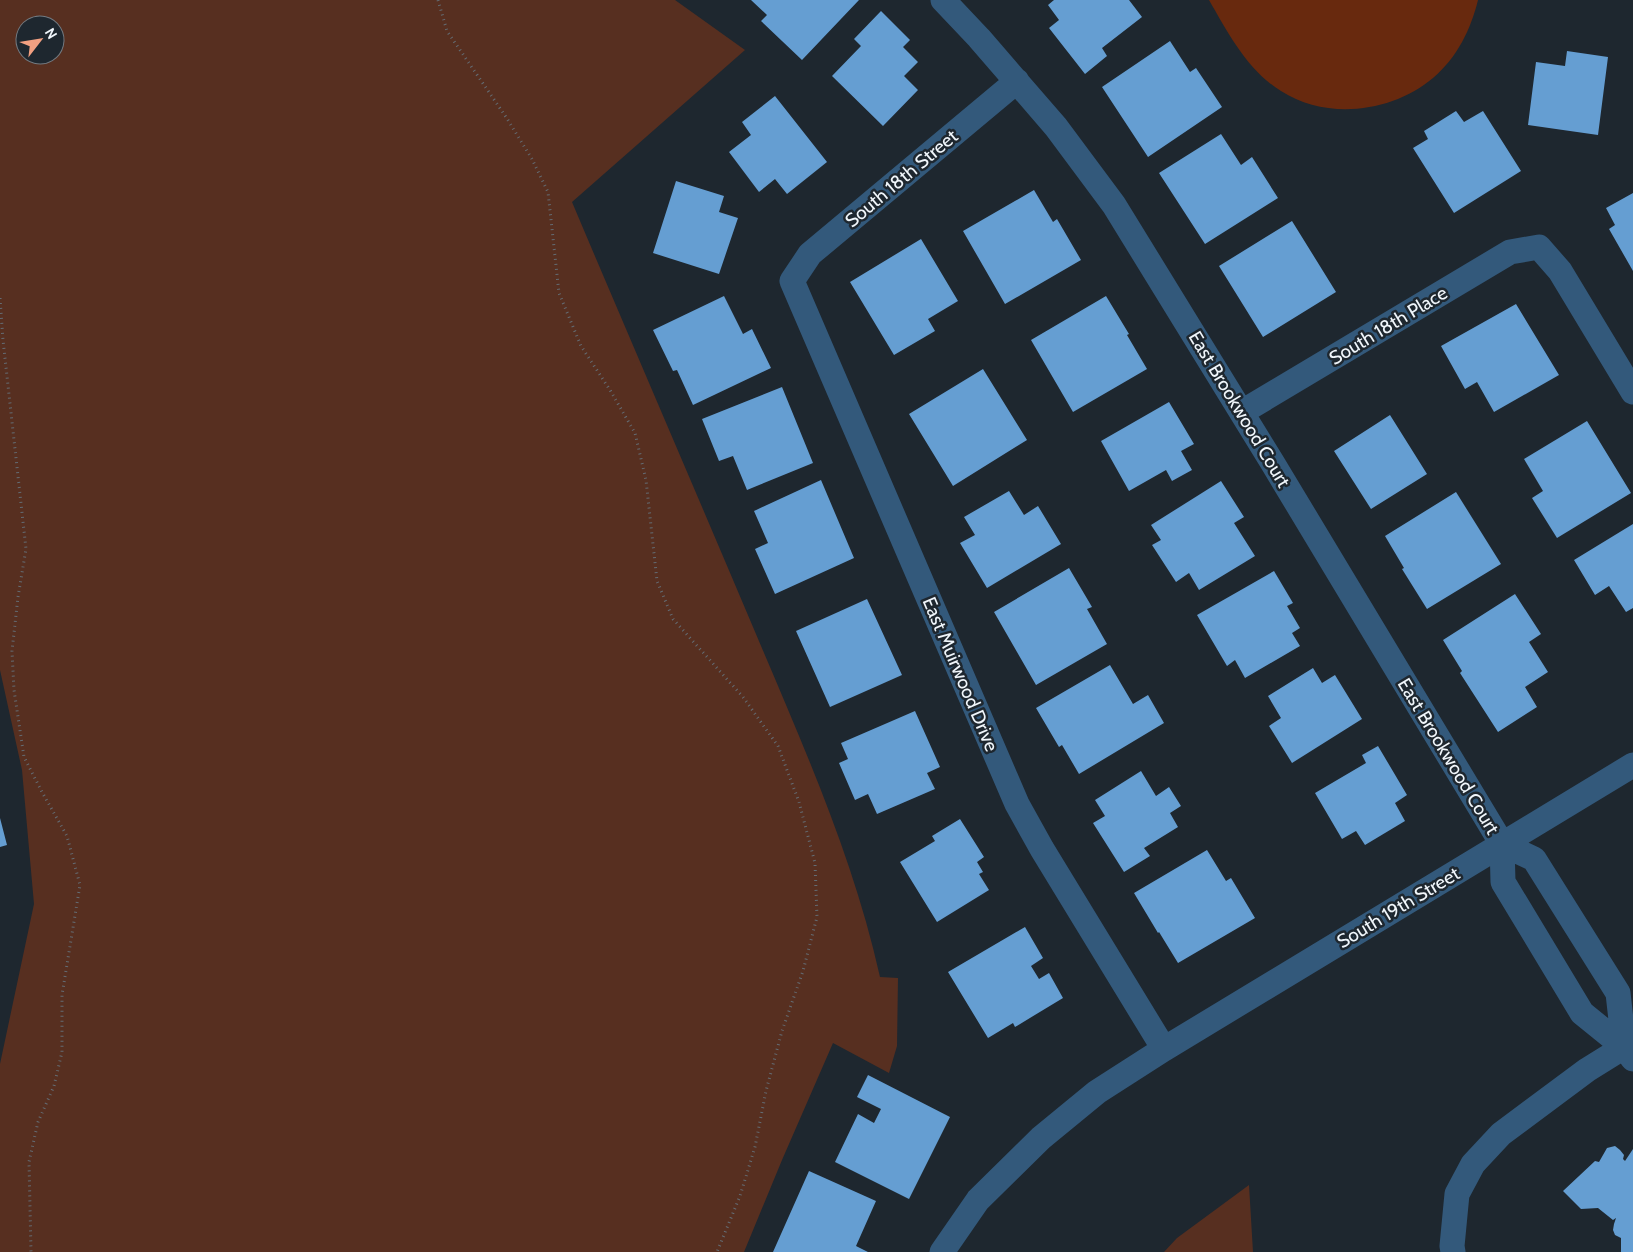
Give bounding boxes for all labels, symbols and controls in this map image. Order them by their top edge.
north arrow [15,15,65,65]
text: N [41,24,61,42]
street label: South 18th Street [840,124,963,232]
street label: South 18th Place [1325,281,1452,370]
street label: East Brookwood Court [1184,327,1296,492]
street label: East Muirwood Drive [918,594,1004,755]
street label: East Brookwood Court [1393,674,1505,839]
street label: South 19th Street [1333,861,1464,953]

